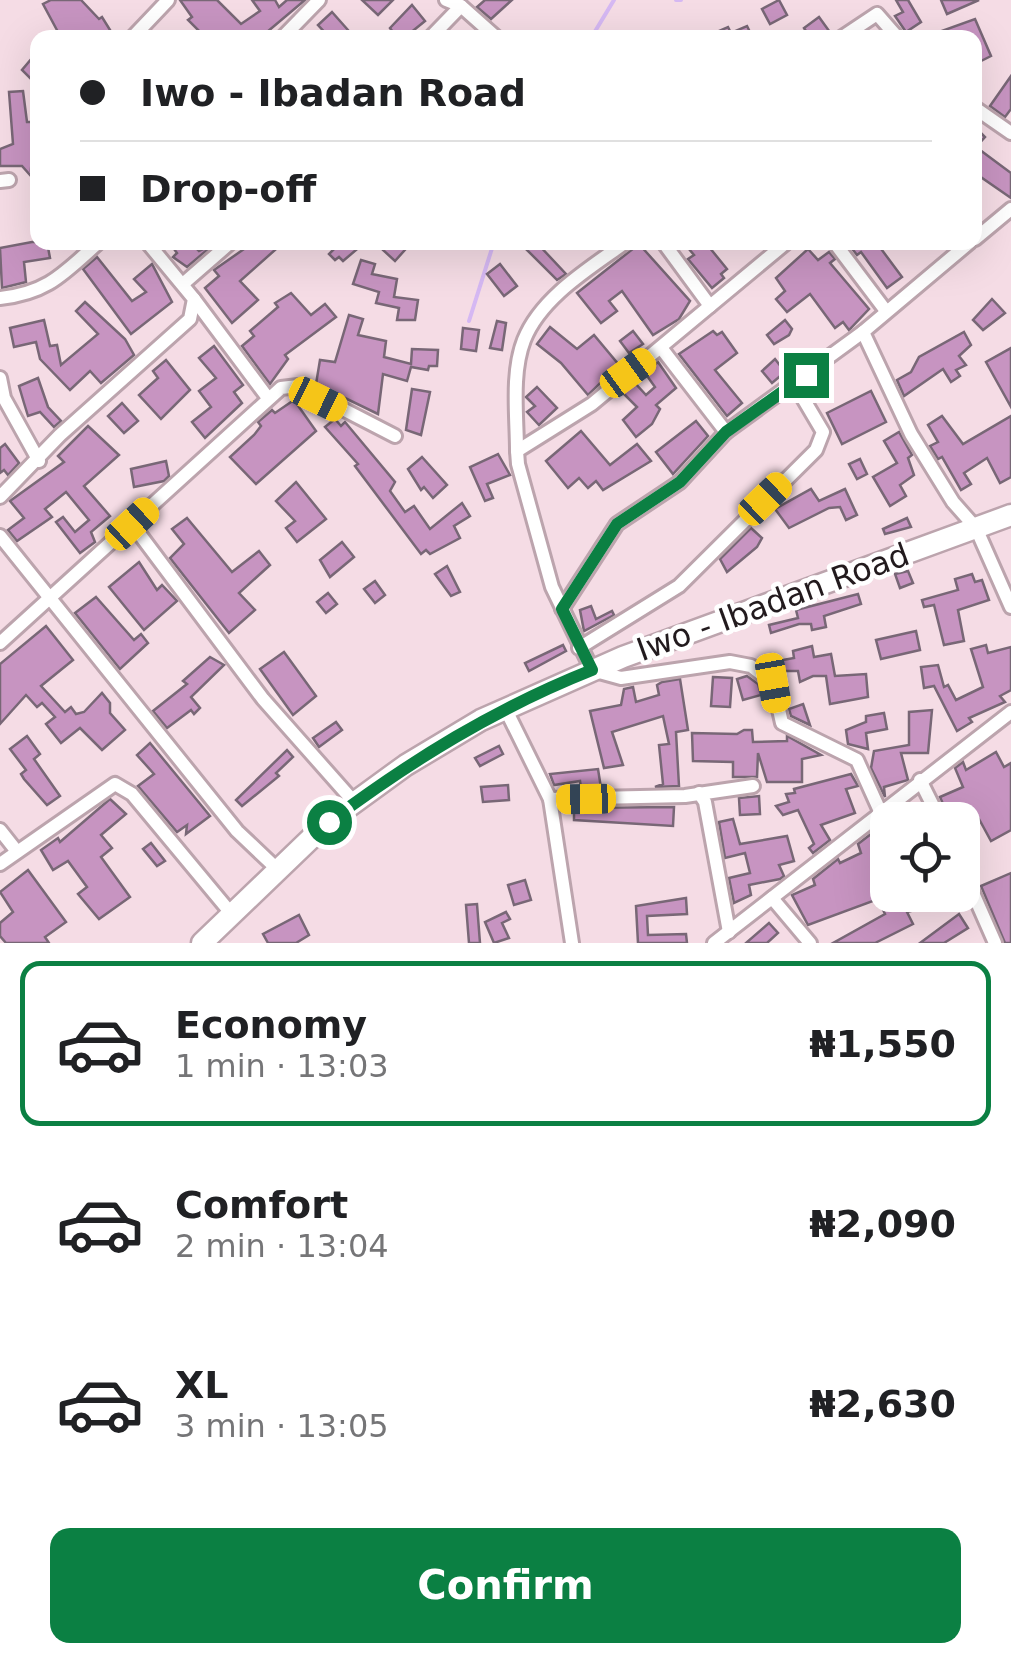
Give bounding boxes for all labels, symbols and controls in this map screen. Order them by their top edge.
text: Iwo - Ibadan Road [140,71,526,115]
text: Drop-off [140,167,316,211]
car [595,343,661,403]
route end [784,353,829,398]
car [284,372,352,426]
car [733,467,797,531]
car [100,493,164,555]
street label: Iwo - Ibadan Road [632,535,914,669]
car [753,651,793,715]
car [556,783,616,815]
route start [307,800,352,845]
map controls [870,802,980,912]
button: locate [870,802,980,912]
icon: car [55,999,145,1089]
text: Economy [175,1003,367,1047]
text: ₦1,550 [809,1022,956,1066]
text: 1 min · 13:03 [175,1047,389,1085]
icon: car [55,1179,145,1269]
text: Comfort [175,1183,348,1227]
text: ₦2,090 [809,1202,956,1246]
text: 2 min · 13:04 [175,1227,389,1265]
icon: car [55,1359,145,1449]
text: XL [175,1363,229,1407]
text: ₦2,630 [809,1382,956,1426]
text: 3 min · 13:05 [175,1407,389,1445]
button: Confirm [50,1528,961,1643]

